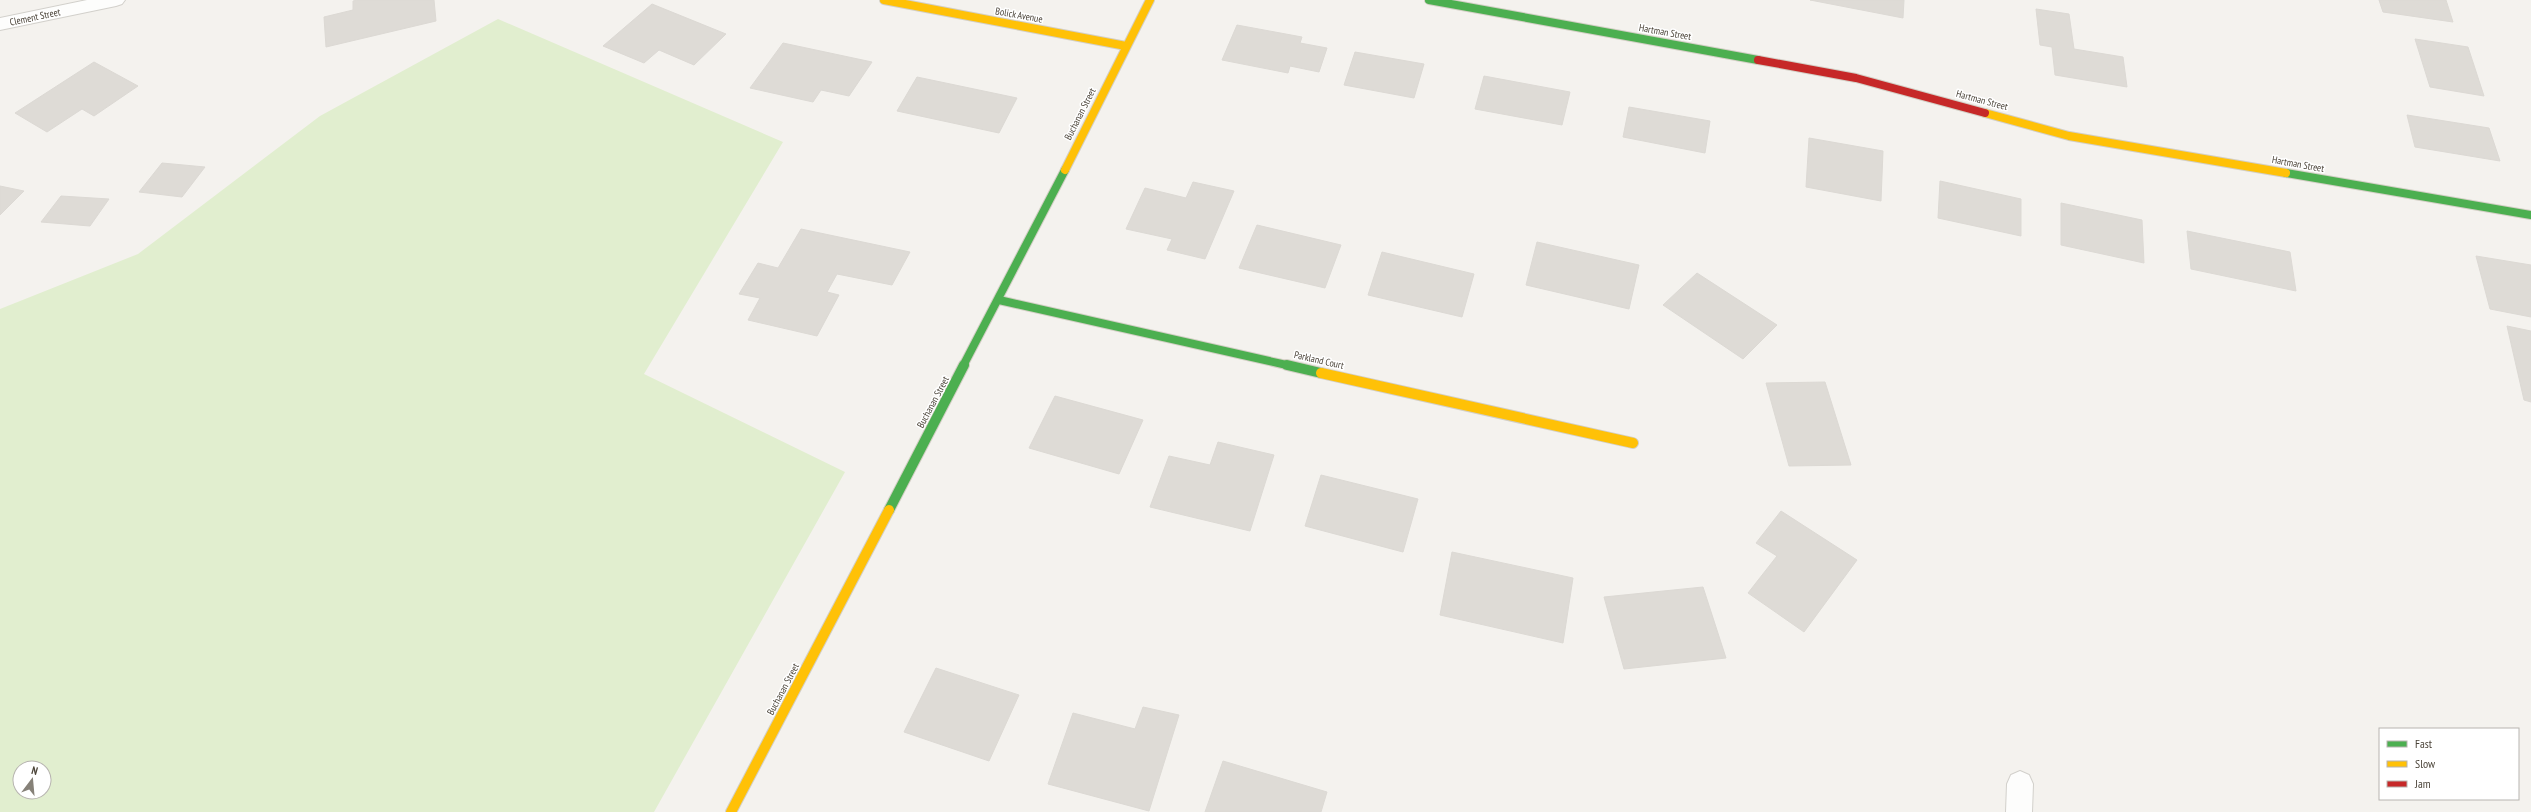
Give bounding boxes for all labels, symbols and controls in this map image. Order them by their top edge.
street label: Bolick Avenue [994,4,1044,26]
street label: Clement Street [8,5,62,29]
street label: Hartman Street [1638,21,1692,43]
street label: Buchanan Street [1061,86,1099,142]
street label: Hartman Street [1955,87,2009,113]
street label: Hartman Street [2271,153,2325,175]
street label: Parkland Court [1293,348,1345,372]
street label: Buchanan Street [914,374,952,430]
street label: Buchanan Street [764,661,802,717]
legend [2379,728,2519,800]
text: Fast [2415,736,2433,751]
text: Slow [2415,756,2436,771]
north arrow [12,760,52,800]
text: N [30,763,40,778]
text: Jam [2414,776,2431,791]

